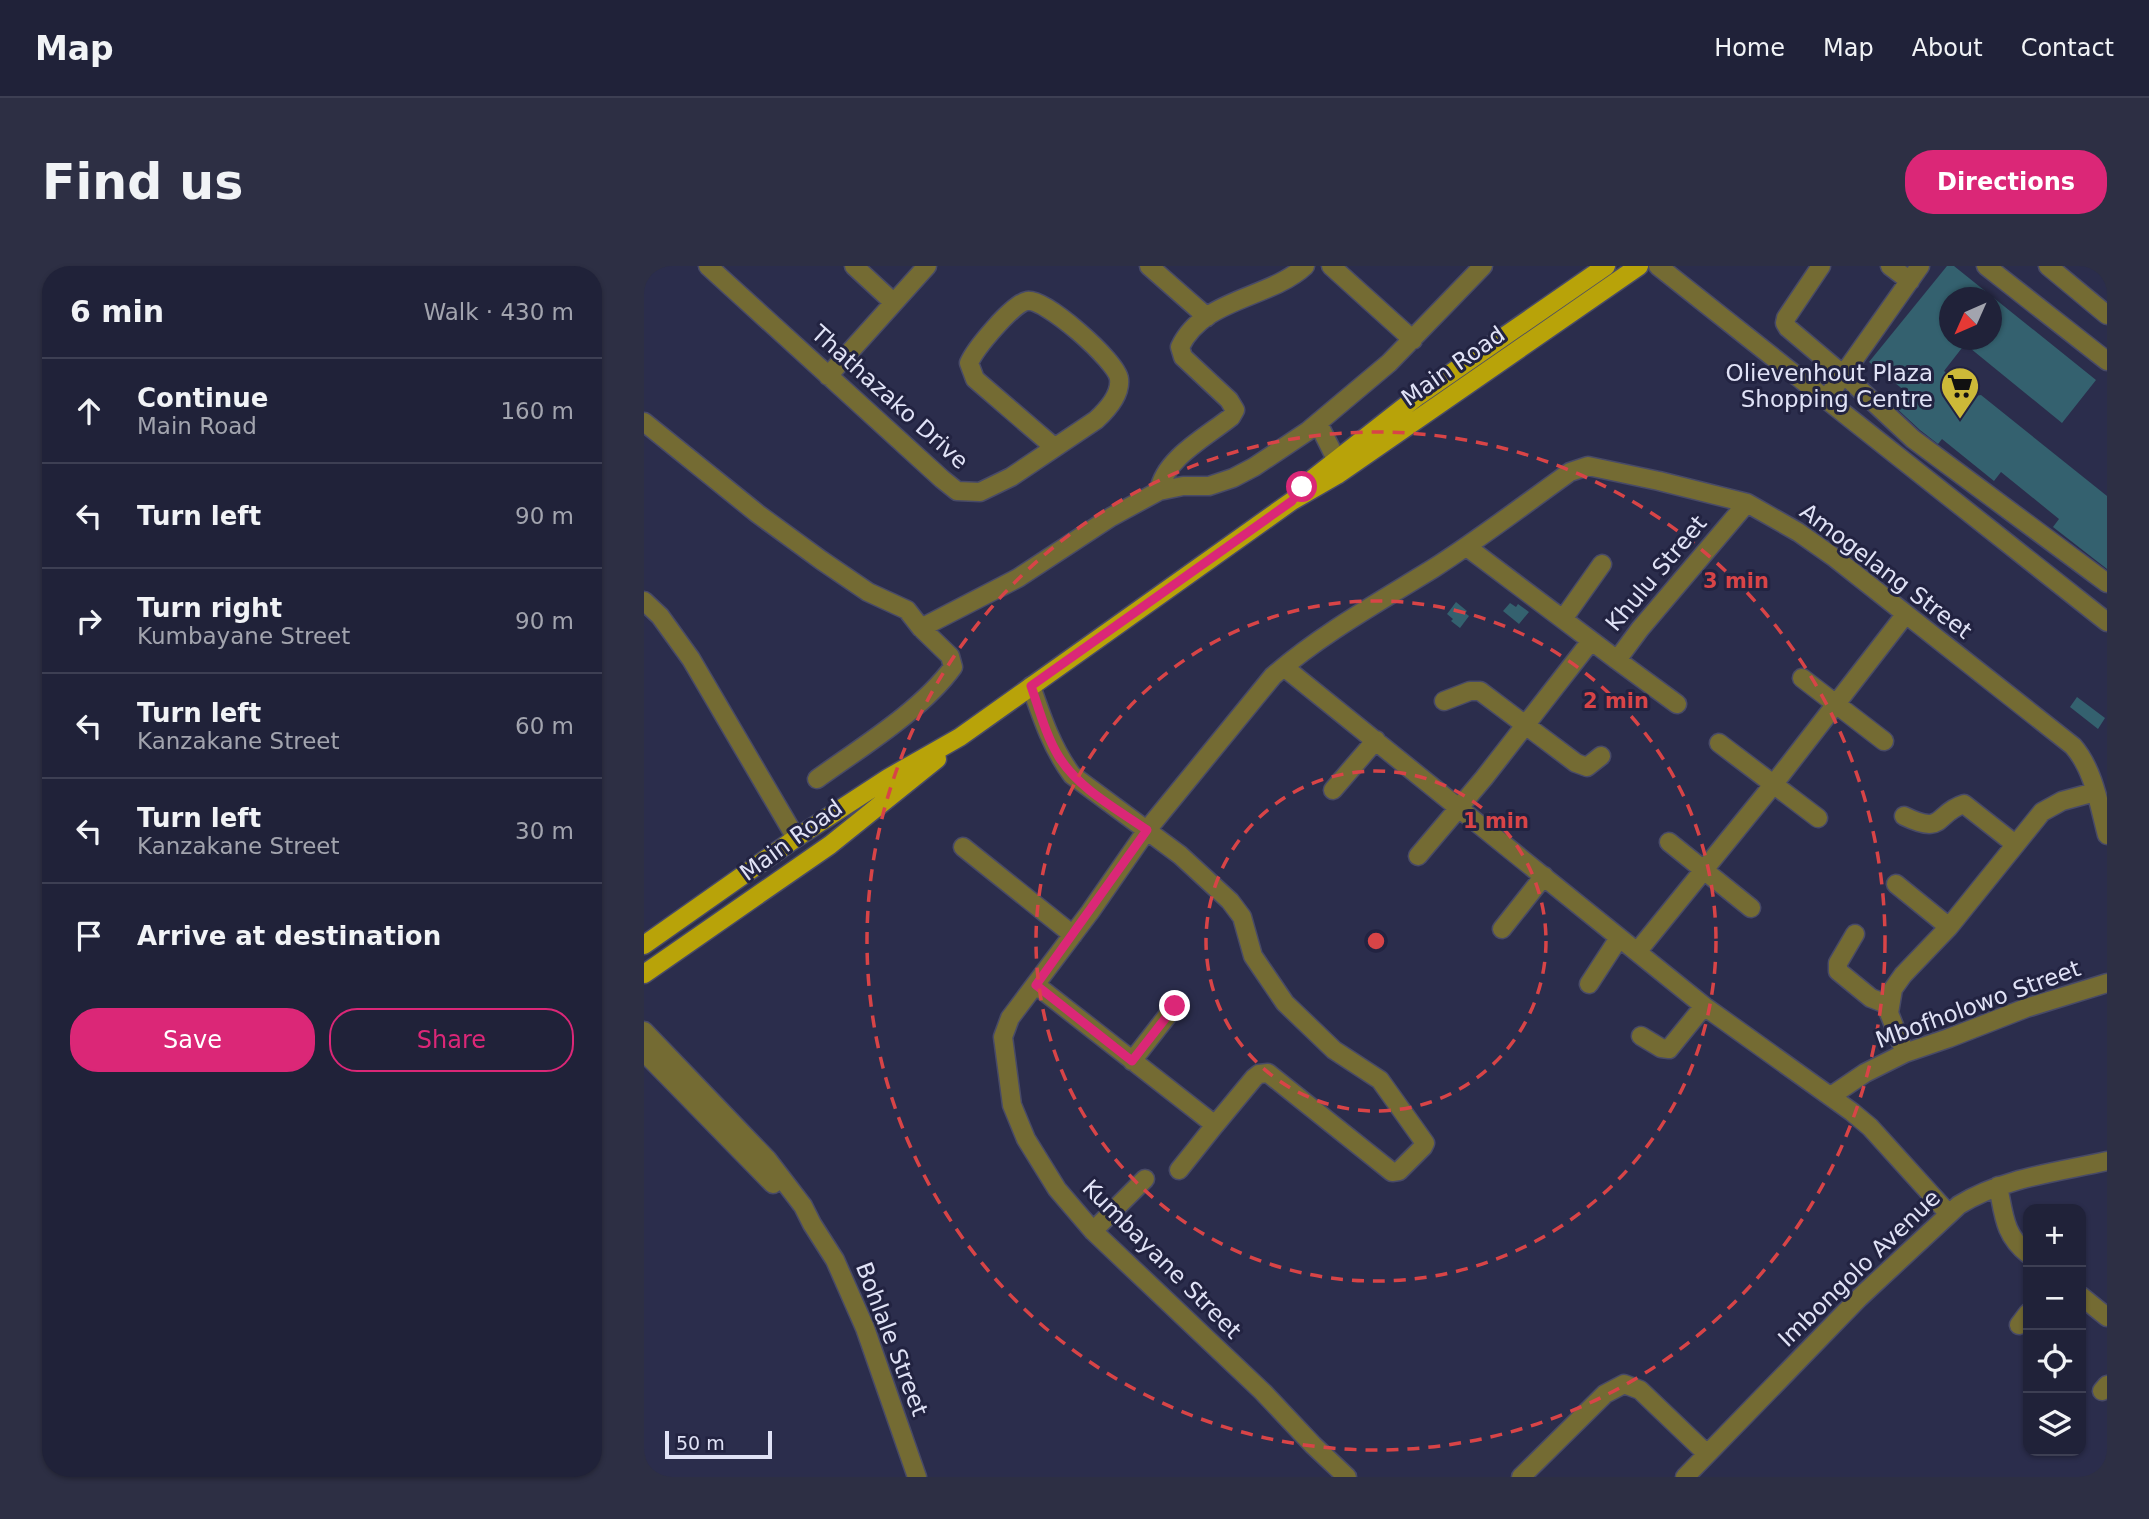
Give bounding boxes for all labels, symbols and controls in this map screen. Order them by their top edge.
text: Map [35,29,114,68]
text: Home [1714,34,1785,62]
text: Map [1823,34,1874,62]
text: About [1912,34,1983,62]
text: Contact [2021,34,2114,62]
button: Directions [1905,150,2107,214]
text: Find us [42,154,243,211]
north arrow [1939,287,2002,350]
text: 6 min [70,294,164,329]
text: Walk · 430 m [423,299,574,325]
street label: Thathazako Drive [806,319,974,474]
street label: Main Road [1396,321,1510,411]
place label: Olievenhout Plaza Shopping Centre [1726,360,1933,412]
supermarket icon: Olievenhout Plaza Shopping Centre [1939,365,1981,420]
text: Continue [137,383,268,413]
icon: ahead [70,392,108,430]
text: 160 m [500,398,574,424]
text: Main Road [137,413,257,439]
route start [1286,471,1317,502]
icon: left [70,497,108,535]
street label: Amogelang Street [1795,498,1977,644]
text: Turn left [137,501,261,531]
text: 90 m [515,503,574,529]
street label: Khulu Street [1600,510,1712,636]
text: 3 min [1703,569,1769,593]
text: Turn right [137,593,282,623]
icon: right [70,602,108,640]
text: 90 m [515,608,574,634]
text: Kumbayane Street [137,623,350,649]
text: 2 min [1583,689,1649,713]
text: Turn left [137,698,261,728]
icon: left [70,707,108,745]
text: 60 m [515,713,574,739]
text: Kanzakane Street [137,728,339,754]
street label: Main Road [735,794,847,886]
text: Turn left [137,803,261,833]
text: 1 min [1463,809,1529,833]
icon: left [70,812,108,850]
text: 30 m [515,818,574,844]
text: Kanzakane Street [137,833,339,859]
icon: arrive [70,917,108,955]
text: Arrive at destination [137,921,441,951]
centre of rings [1364,929,1388,953]
street label: Mbofholowo Street [1872,955,2084,1053]
route end [1159,990,1190,1021]
button: Save [70,1008,315,1072]
button: Share [329,1008,574,1072]
street label: Kumbayane Street [1077,1174,1247,1344]
street label: Imbongolo Avenue [1773,1184,1945,1352]
map controls [2023,1204,2086,1456]
button: + [2023,1204,2086,1267]
street label: Bohlale Street [851,1258,933,1420]
button: − [2023,1267,2086,1330]
button: locate [2023,1330,2086,1393]
button: layers [2023,1393,2086,1456]
scale bar [665,1428,772,1460]
text: 50 m [676,1432,725,1454]

